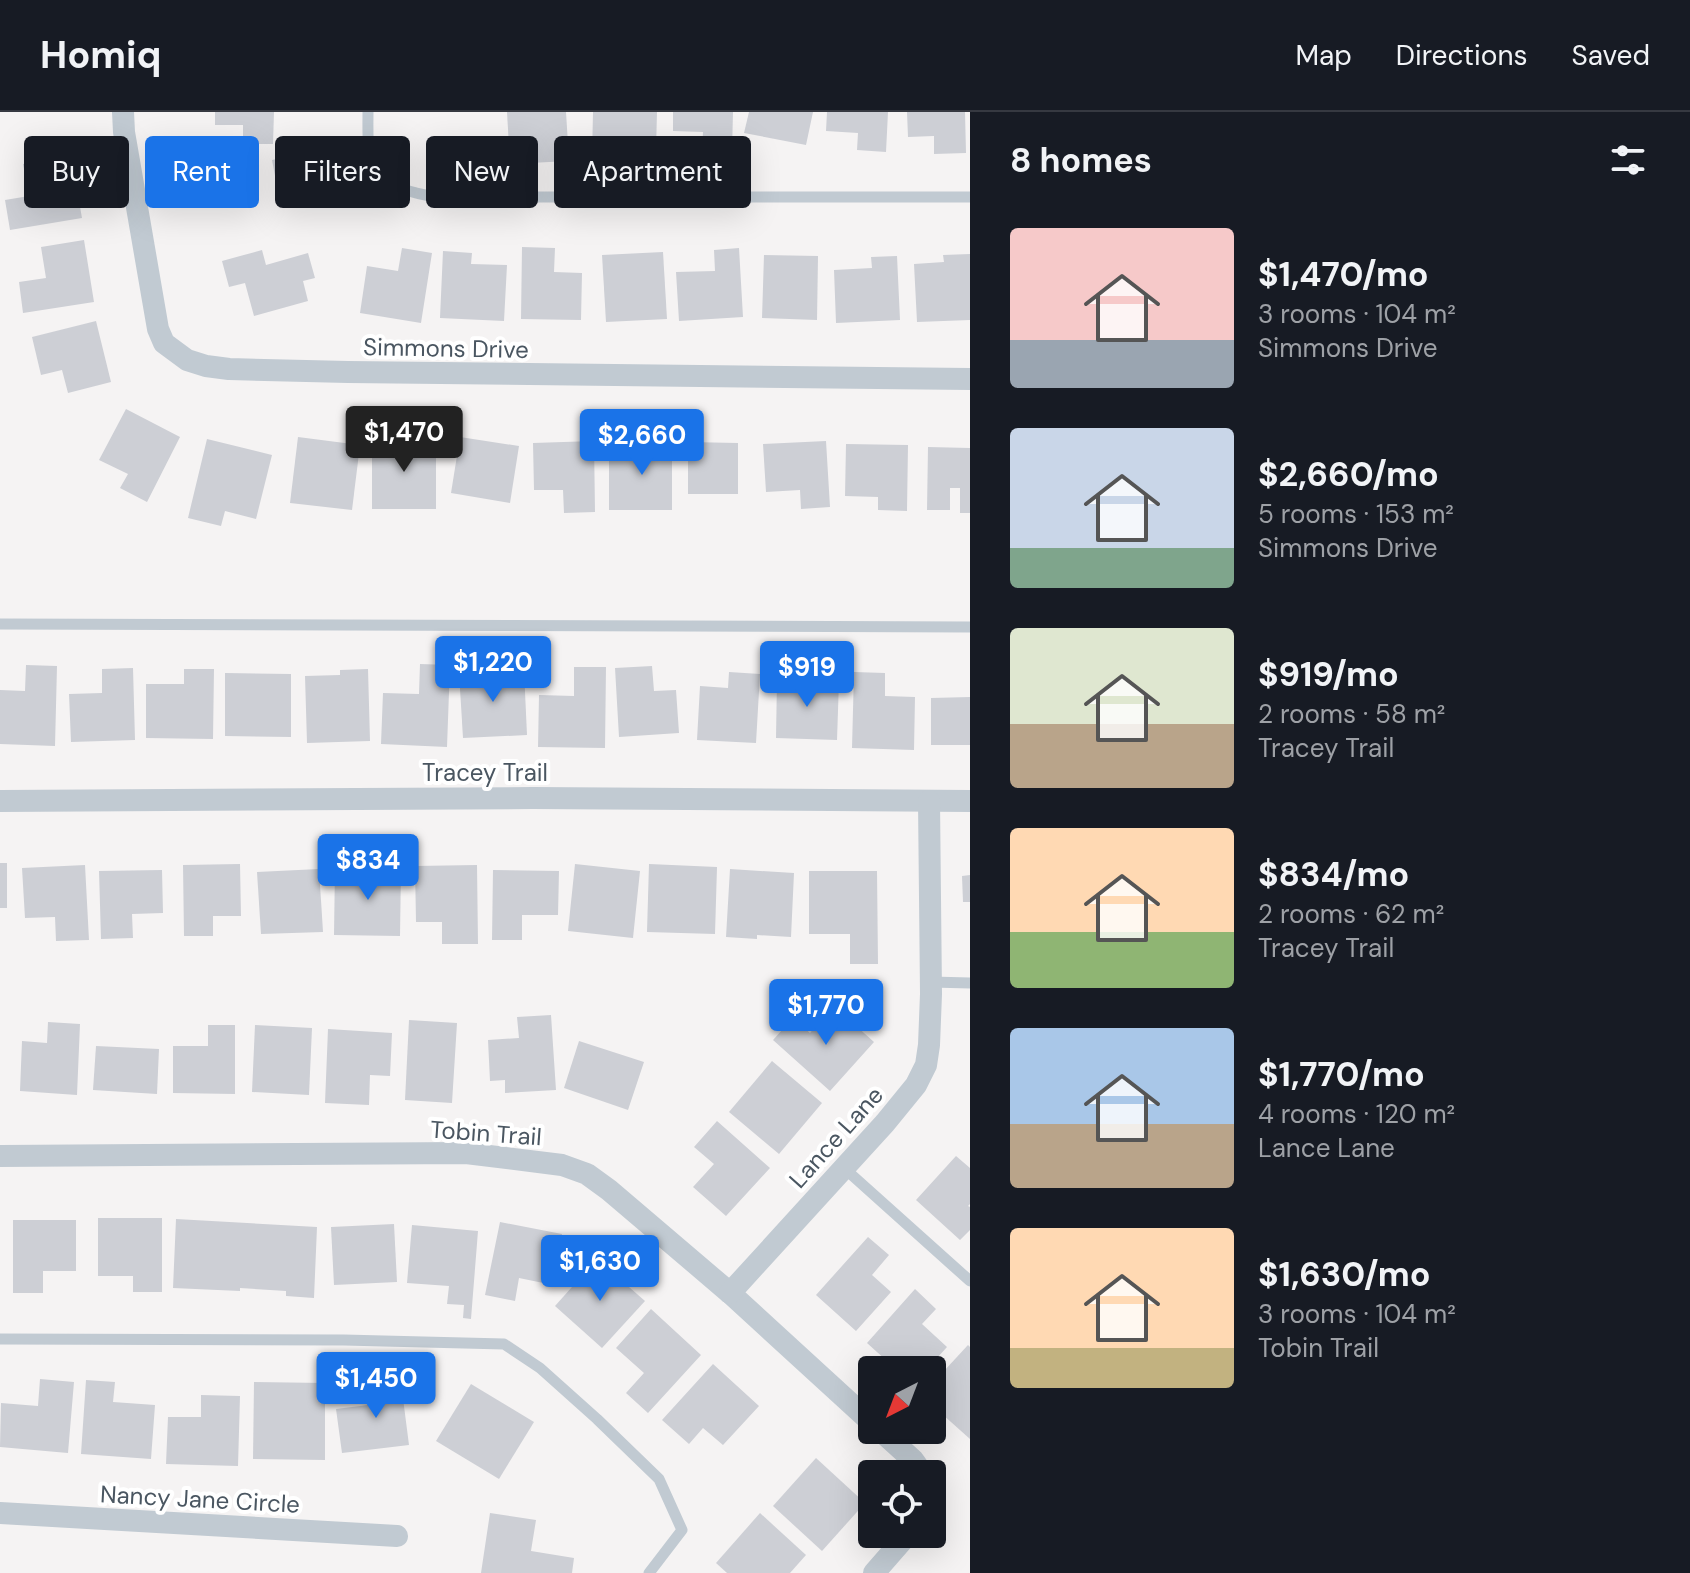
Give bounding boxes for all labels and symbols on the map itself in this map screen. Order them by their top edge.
street label: Simmons Drive [363,331,529,365]
pin: $1,470 [339,406,469,474]
pin: $2,660 [577,409,707,477]
pin: $1,220 [428,636,558,704]
pin: $919 [760,641,854,709]
street label: Tracey Trail [422,757,548,788]
pin: $834 [321,834,415,902]
pin: $1,770 [761,979,891,1047]
street label: Lance Lane [782,1080,890,1194]
street label: Tobin Trail [429,1114,543,1152]
pin: $1,630 [535,1235,665,1303]
pin: $1,450 [311,1352,441,1420]
north arrow [858,1356,946,1444]
street label: Nancy Jane Circle [99,1478,301,1520]

